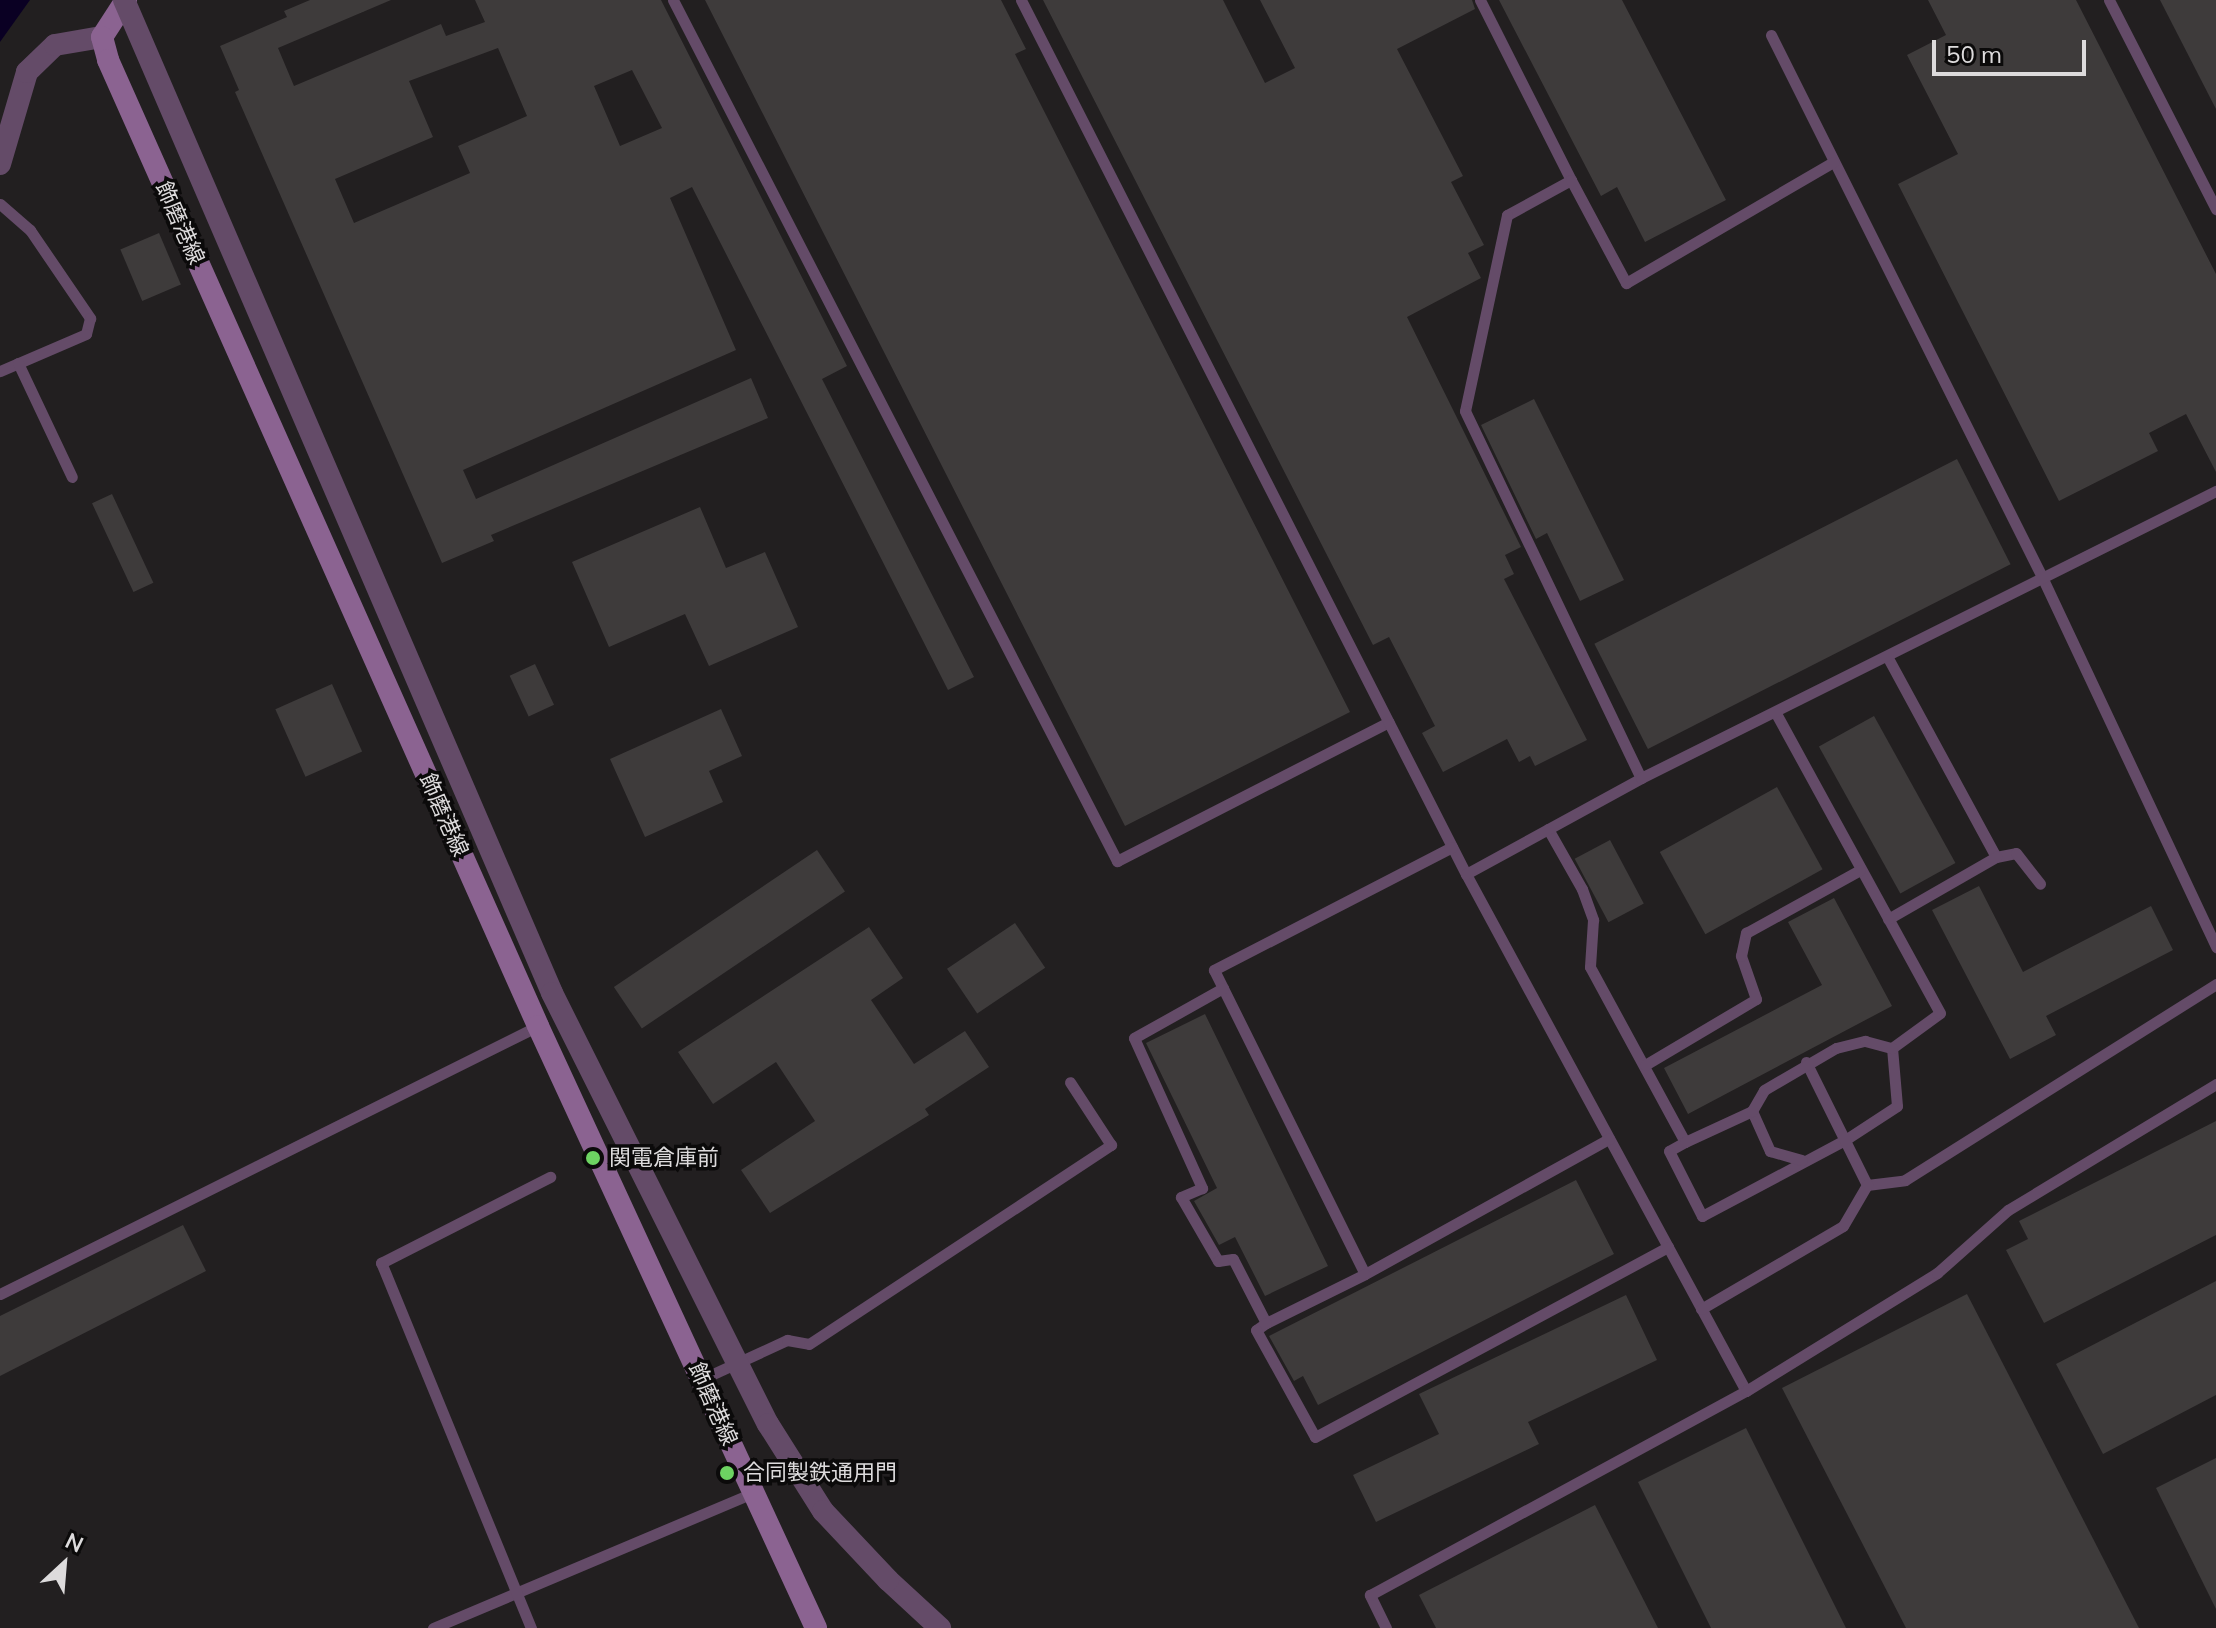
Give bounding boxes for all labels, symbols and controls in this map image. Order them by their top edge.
scale bar [1936,24,2090,74]
text: 50 m [1946,39,2002,69]
street label: 飾磨港線 [150,177,210,269]
street label: 飾磨港線 [414,769,474,861]
place label: 関電倉庫前 [609,1145,719,1171]
marker: 関電倉庫前 [584,1149,602,1167]
street label: 飾磨港線 [683,1358,743,1450]
place label: 合同製鉄通用門 [743,1460,897,1486]
marker: 合同製鉄通用門 [718,1464,736,1482]
north arrow [24,1524,104,1604]
text: N [61,1526,88,1559]

